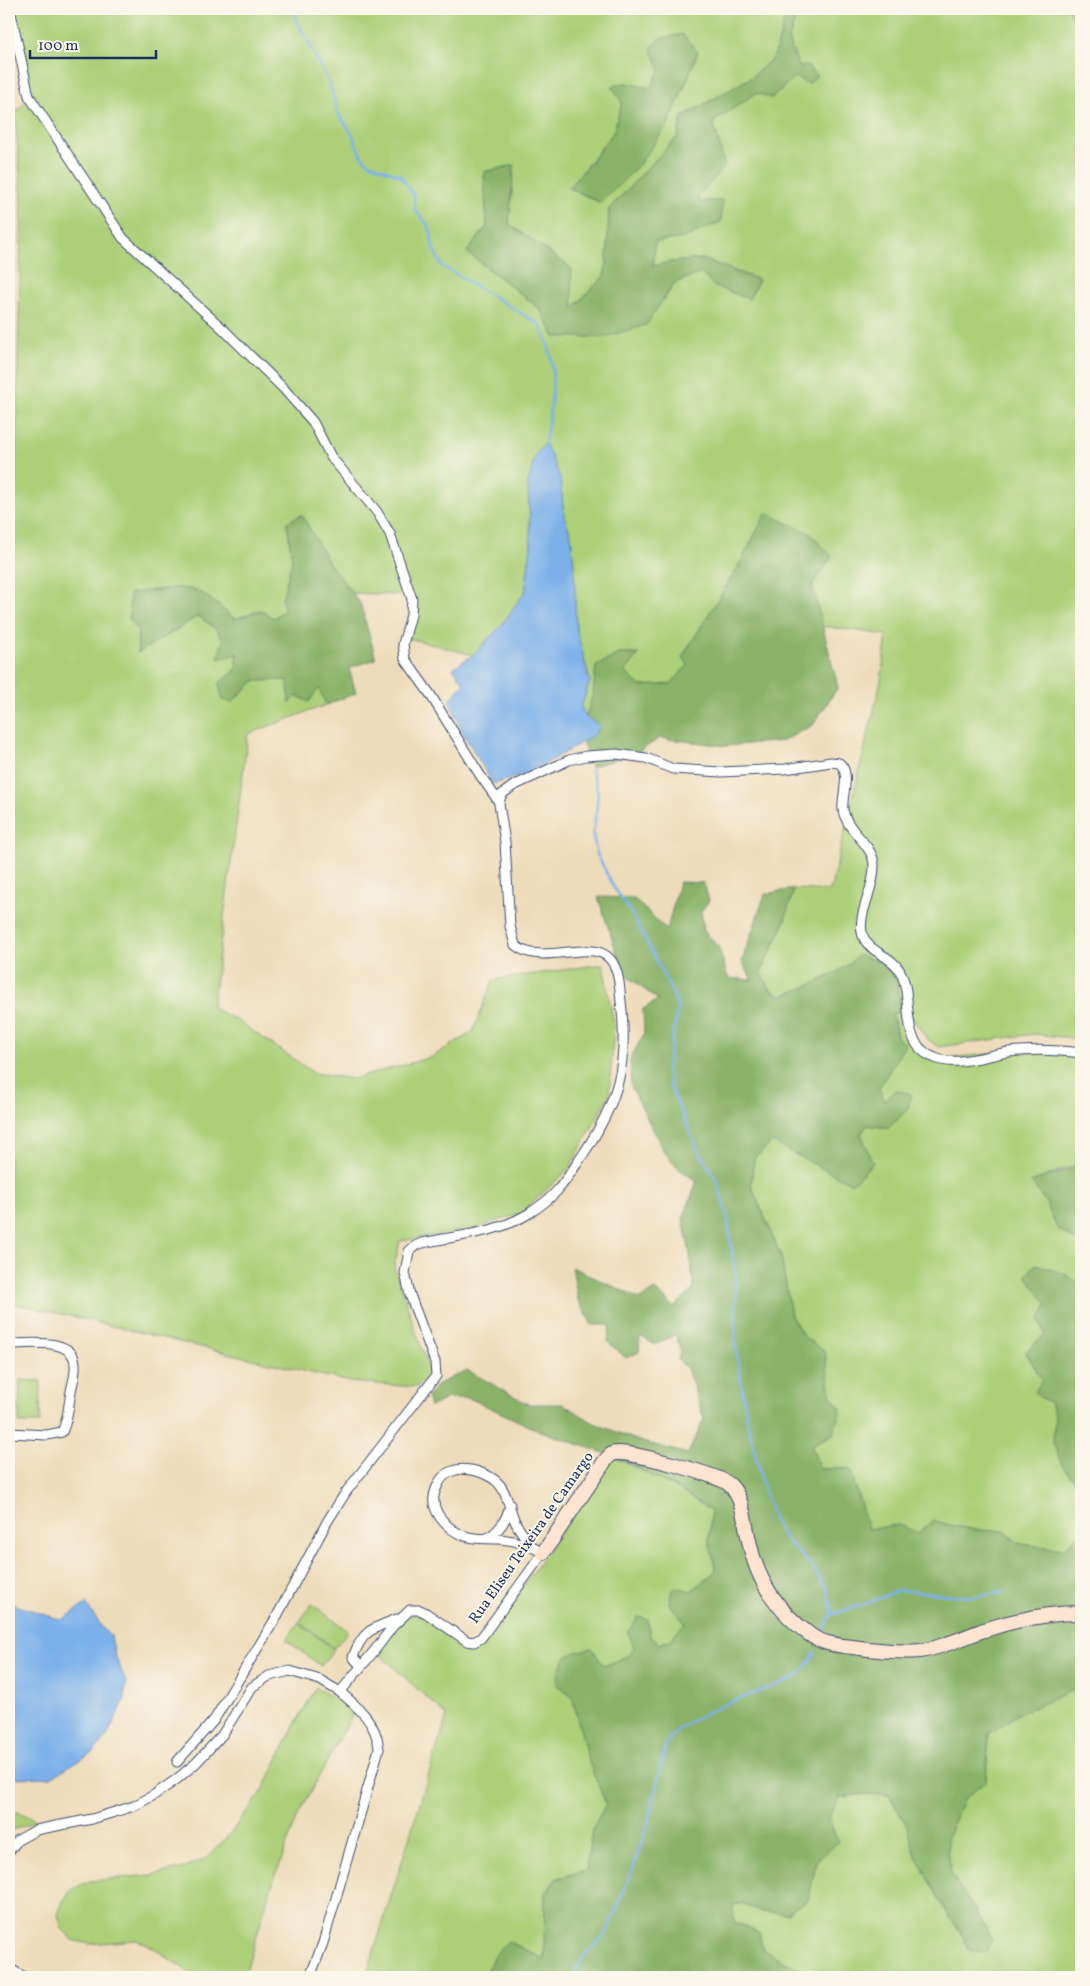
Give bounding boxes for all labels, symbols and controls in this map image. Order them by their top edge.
scale bar [30,28,156,60]
text: 100 m [38,36,78,57]
street label: Rua Eliseu Teixeira de Camargo [464,1448,600,1628]

